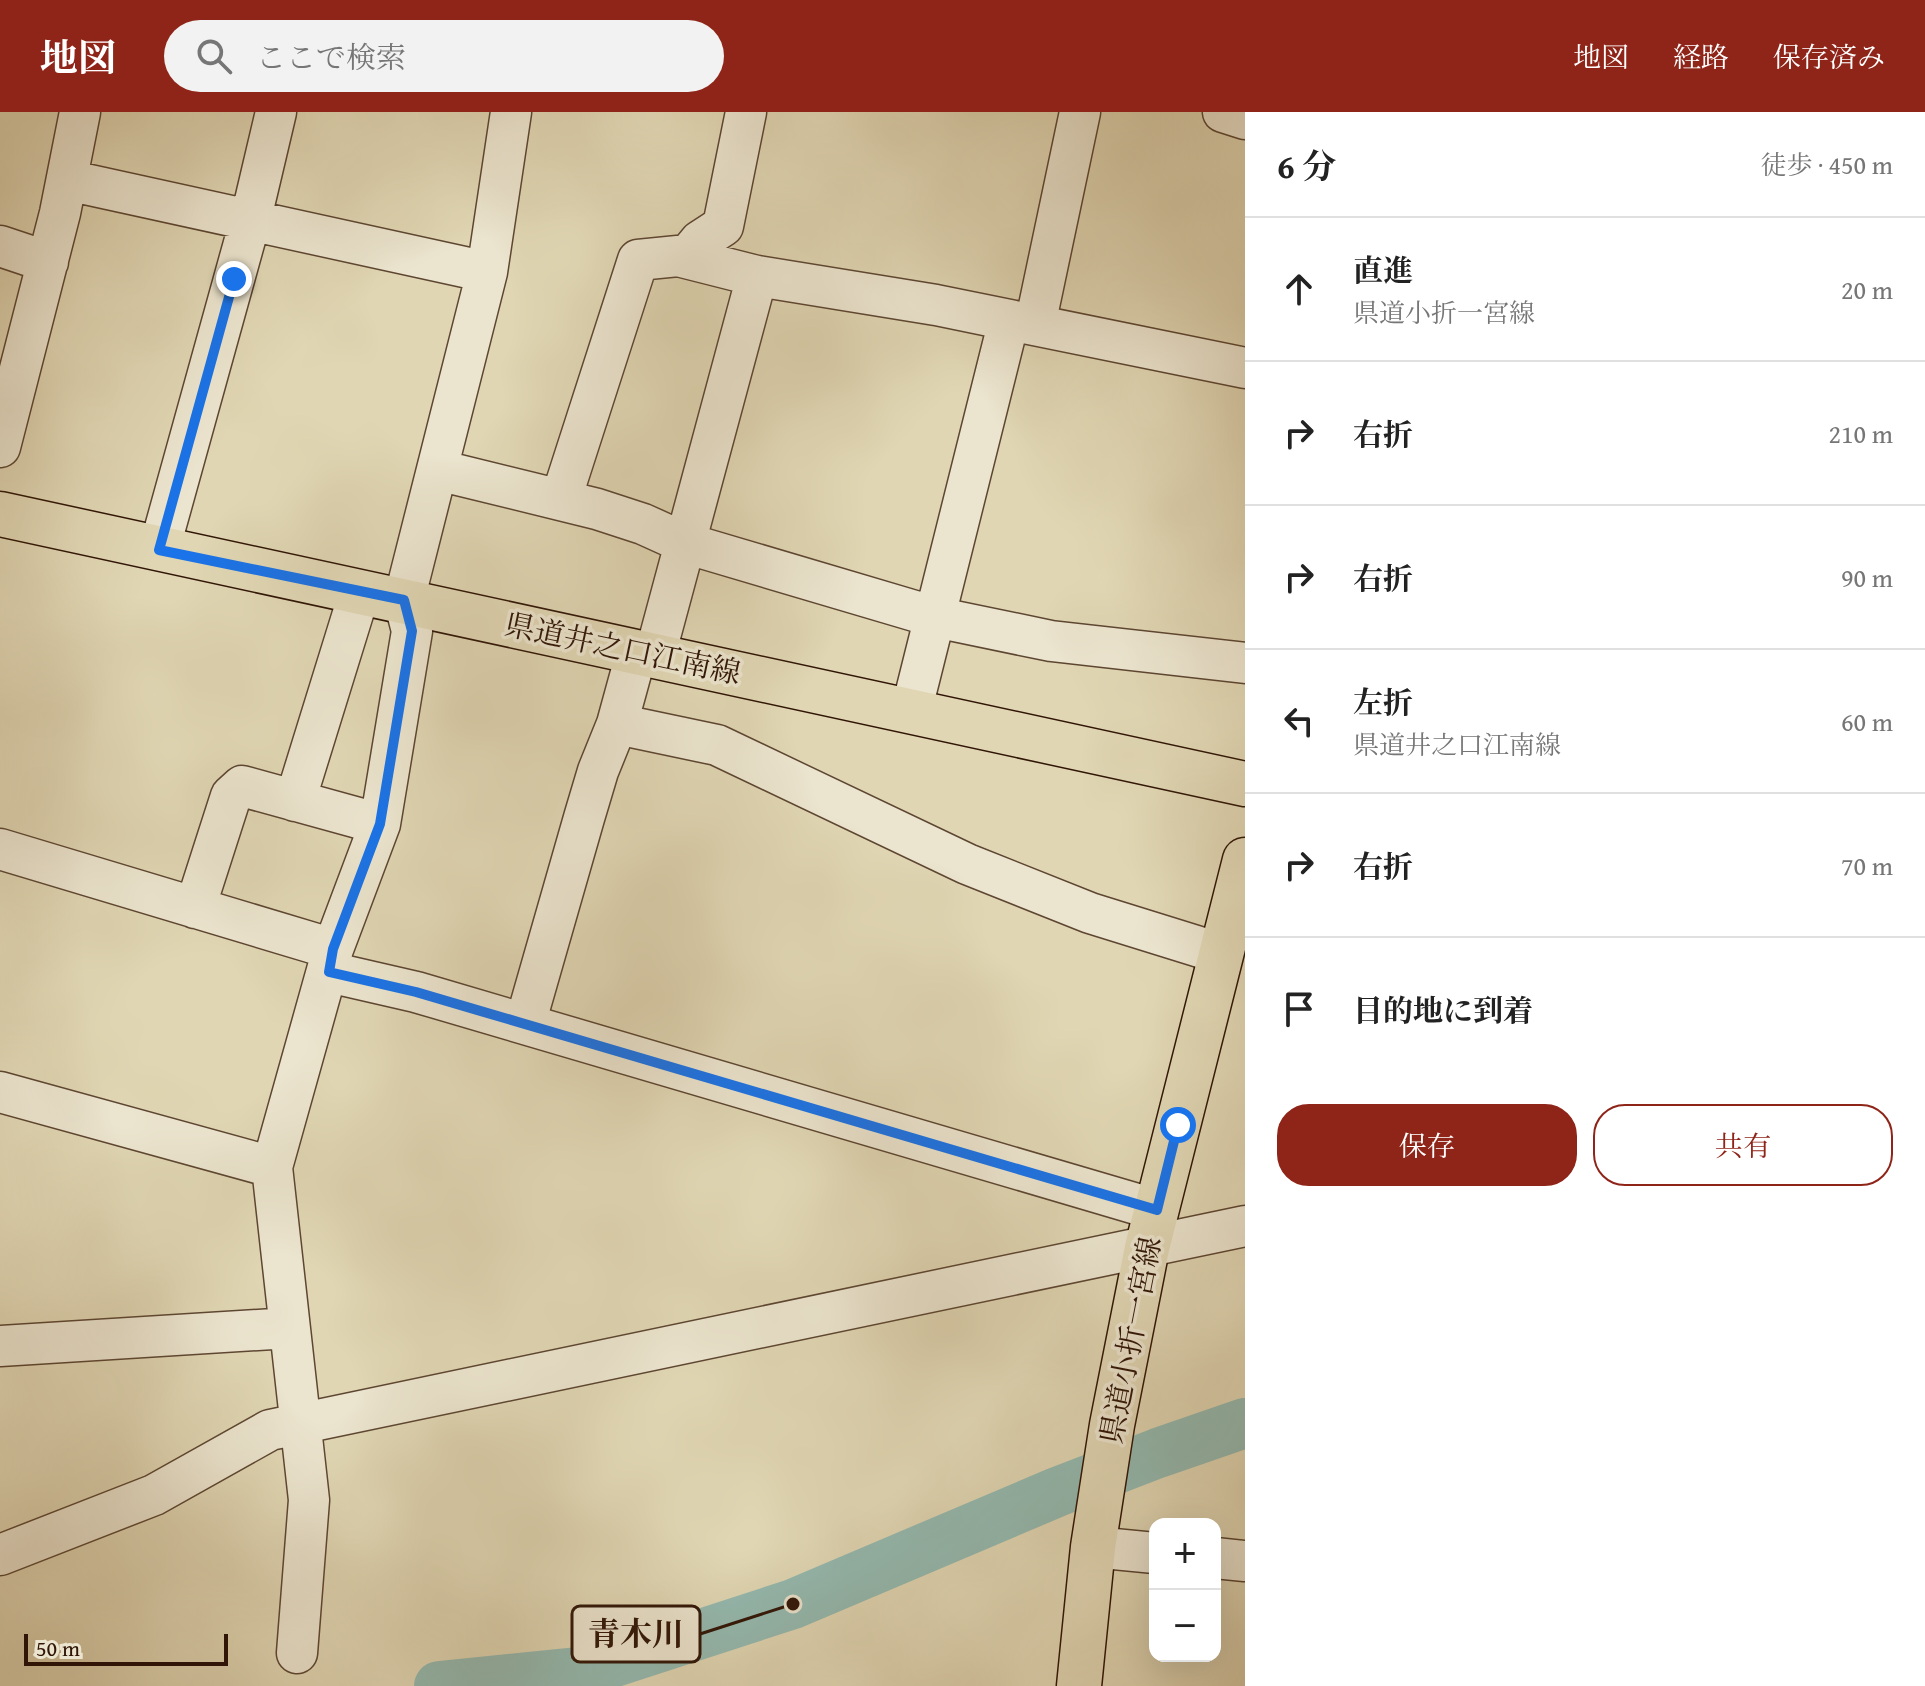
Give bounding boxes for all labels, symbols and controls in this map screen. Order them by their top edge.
search box [164,20,724,92]
text: 地図 [40,29,116,85]
icon: search [192,34,236,78]
text: ここで検索 [256,35,406,79]
text: 地図 [1573,36,1629,77]
text: 経路 [1673,36,1729,77]
text: 保存済み [1773,36,1885,77]
text: 6 分 [1277,141,1336,190]
text: 徒歩 · 450 m [1761,145,1893,184]
text: 直進 [1353,248,1413,292]
route end [216,261,252,297]
icon: ahead [1277,267,1321,311]
text: 20 m [1841,270,1893,309]
text: 県道小折一宮線 [1353,293,1535,332]
icon: right [1277,411,1321,455]
text: 右折 [1353,412,1413,456]
text: 210 m [1828,414,1893,453]
icon: right [1277,555,1321,599]
text: 右折 [1353,556,1413,600]
text: 90 m [1841,558,1893,597]
street label: 県道井之口江南線 [501,602,745,694]
text: 左折 [1353,680,1413,724]
icon: left [1277,699,1321,743]
text: 60 m [1841,702,1893,741]
text: 県道井之口江南線 [1353,725,1561,764]
icon: right [1277,843,1321,887]
text: 右折 [1353,844,1413,888]
text: 70 m [1841,846,1893,885]
icon: arrive [1277,987,1321,1031]
text: 目的地に到着 [1353,988,1533,1032]
button: 保存 [1277,1104,1577,1186]
button: 共有 [1593,1104,1893,1186]
route start [1160,1107,1196,1143]
street label: 県道小折一宮線 [1088,1233,1172,1447]
map controls [1149,1518,1221,1662]
button: + [1149,1518,1221,1590]
button: − [1149,1590,1221,1662]
callout: 青木川 [572,1606,700,1662]
text: 青木川 [588,1610,684,1657]
scale bar [24,1630,228,1666]
text: 50 m [36,1632,80,1664]

